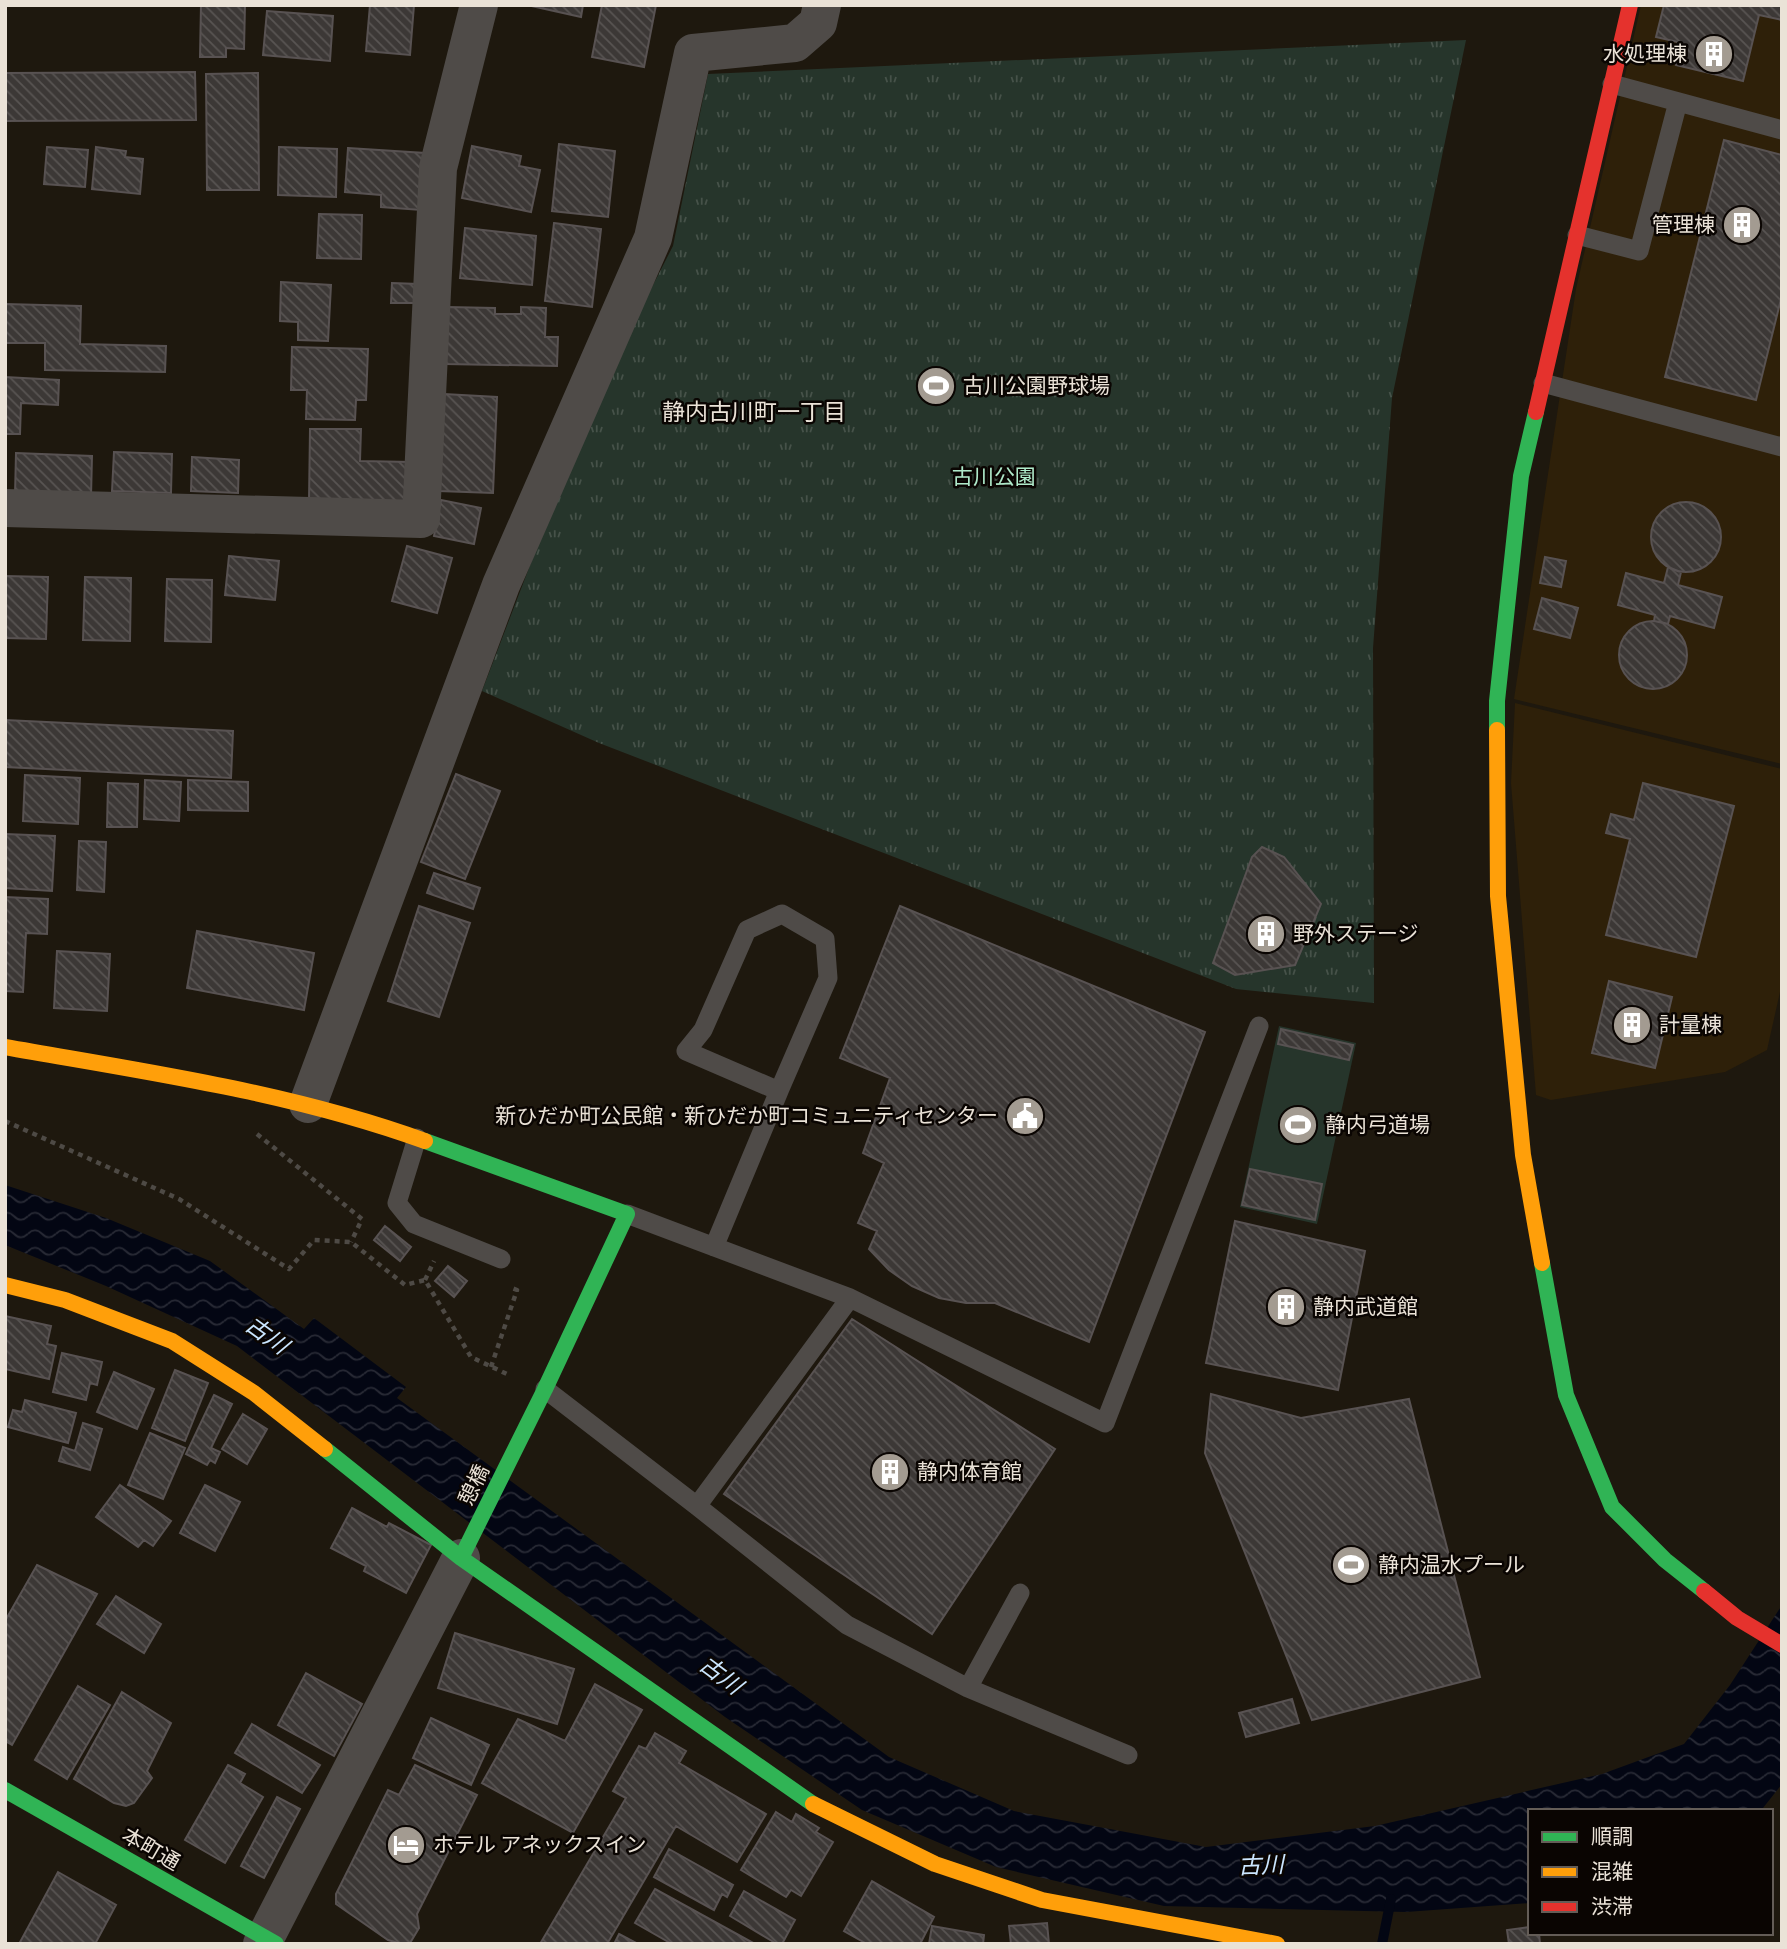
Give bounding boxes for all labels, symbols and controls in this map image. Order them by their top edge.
building icon: 水処理棟 [1693,33,1735,75]
place label: 水処理棟 [1603,39,1687,69]
building icon: 管理棟 [1721,204,1763,246]
place label: 管理棟 [1652,210,1715,240]
sports icon: 古川公園野球場 [915,365,957,407]
place label: 古川公園野球場 [963,371,1110,401]
district label: 静内古川町一丁目 [662,396,846,429]
park label: 古川公園 [952,462,1036,492]
building icon: 野外ステージ [1245,913,1287,955]
place label: 野外ステージ [1293,919,1419,949]
building icon: 計量棟 [1611,1004,1653,1046]
place label: 計量棟 [1659,1010,1722,1040]
public building icon: 新ひだか町公民館・新ひだか町コミュニティセンター [1004,1095,1046,1137]
place label: 新ひだか町公民館・新ひだか町コミュニティセンター [495,1101,998,1131]
sports icon: 静内弓道場 [1277,1104,1319,1146]
place label: 静内弓道場 [1325,1110,1430,1140]
building icon: 静内武道館 [1265,1286,1307,1328]
place label: 静内武道館 [1313,1292,1418,1322]
water label: 古川 [238,1309,297,1364]
building icon: 静内体育館 [869,1451,911,1493]
place label: 静内体育館 [917,1457,1022,1487]
street label: 憩橋 [451,1460,497,1510]
sports icon: 静内温水プール [1330,1544,1372,1586]
place label: 静内温水プール [1378,1550,1525,1580]
water label: 古川 [692,1648,751,1704]
legend [1528,1809,1773,1935]
street label: 本町通 [116,1820,186,1878]
text: 順調 [1591,1822,1633,1852]
hotel icon: ホテル アネックスイン [385,1824,427,1866]
place label: ホテル アネックスイン [433,1830,647,1860]
water label: 古川 [1237,1848,1288,1883]
text: 混雑 [1591,1857,1633,1887]
text: 渋滞 [1591,1892,1633,1922]

